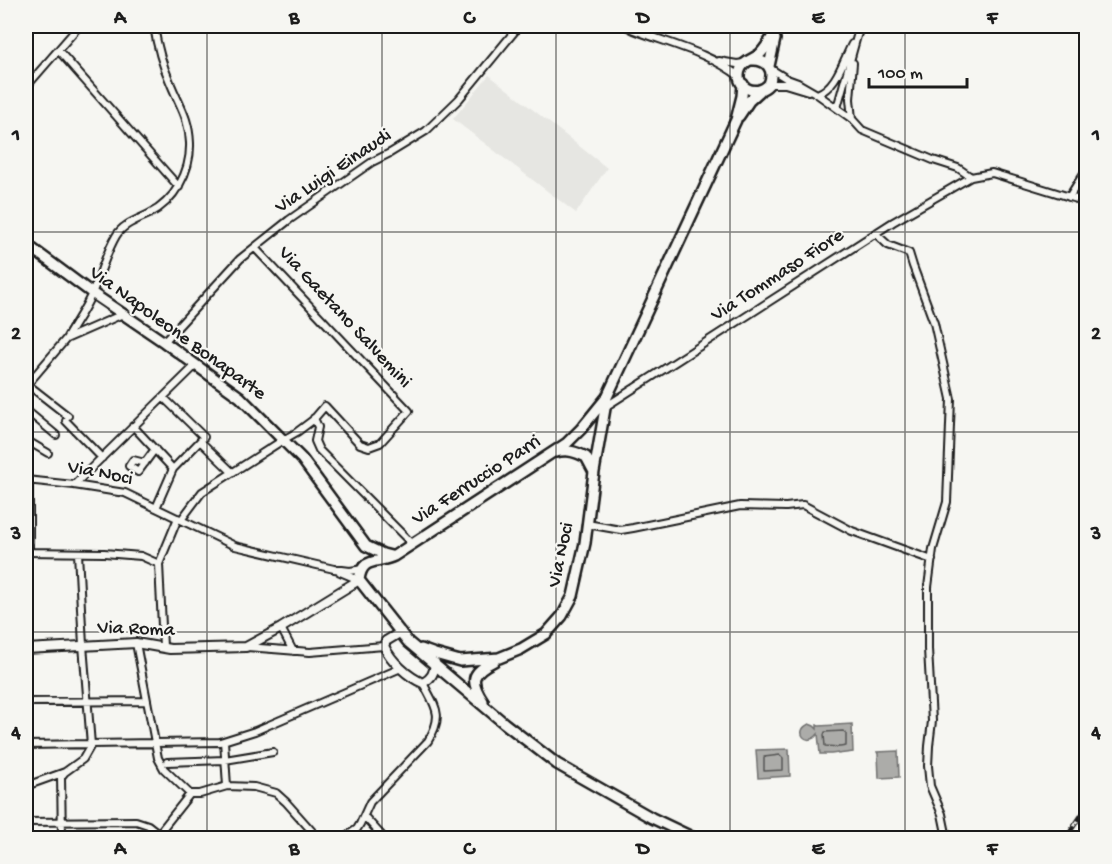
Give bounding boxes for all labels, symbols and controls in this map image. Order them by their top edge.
text: A [113,8,128,31]
text: B [288,8,300,31]
text: C [463,8,477,31]
text: D [634,8,650,31]
text: E [812,8,826,31]
text: F [986,8,999,31]
scale bar [869,51,966,89]
text: 100 m [877,64,923,85]
text: 1 [11,125,20,148]
street label: Via Luigi Einaudi [271,125,397,220]
text: 1 [1091,125,1100,148]
street label: Via Tommaso Fiore [706,224,849,328]
street label: Via Gaetano Salvemini [272,242,416,394]
street label: Via Napoleone Bonaparte [83,261,270,406]
text: 2 [11,324,21,347]
text: 2 [1091,324,1101,347]
street label: Via Ferruccio Parri [407,431,546,532]
street label: Via Noci [64,456,135,492]
street label: Via Noci [544,520,580,591]
text: 3 [10,524,21,547]
text: 3 [1090,524,1101,547]
street label: Via Roma [96,617,176,643]
text: 4 [10,723,21,746]
text: 4 [1090,723,1101,746]
text: A [113,839,128,862]
text: B [288,839,300,862]
text: C [463,839,477,862]
text: D [634,839,650,862]
text: E [812,839,826,862]
text: F [986,839,999,862]

